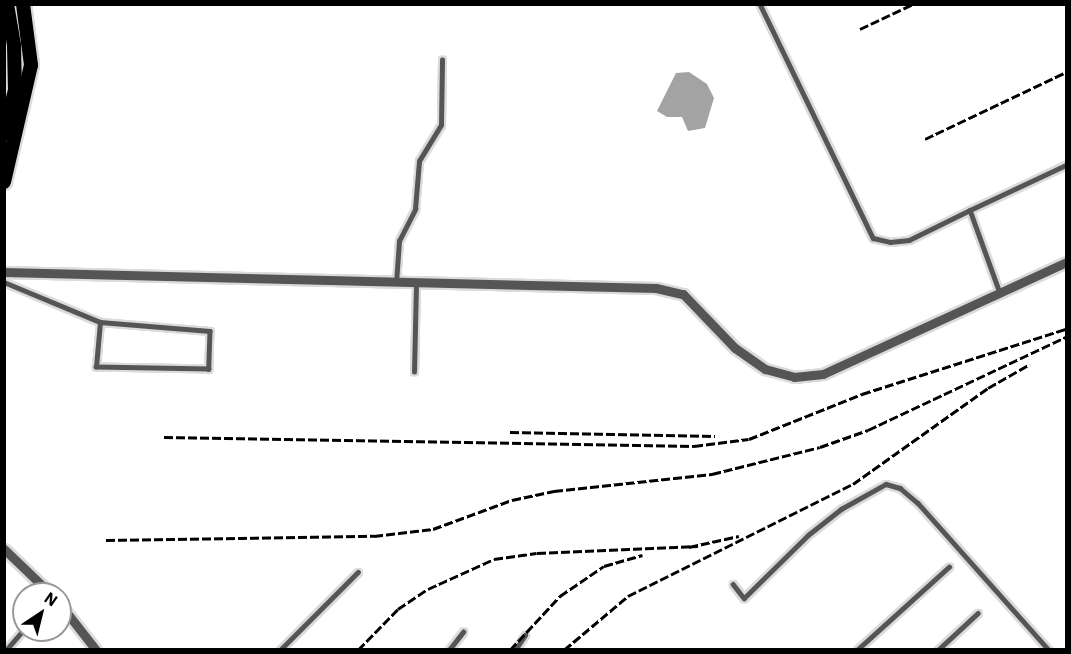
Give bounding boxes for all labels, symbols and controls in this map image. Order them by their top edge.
north arrow [12,582,72,642]
text: N [41,587,62,610]

